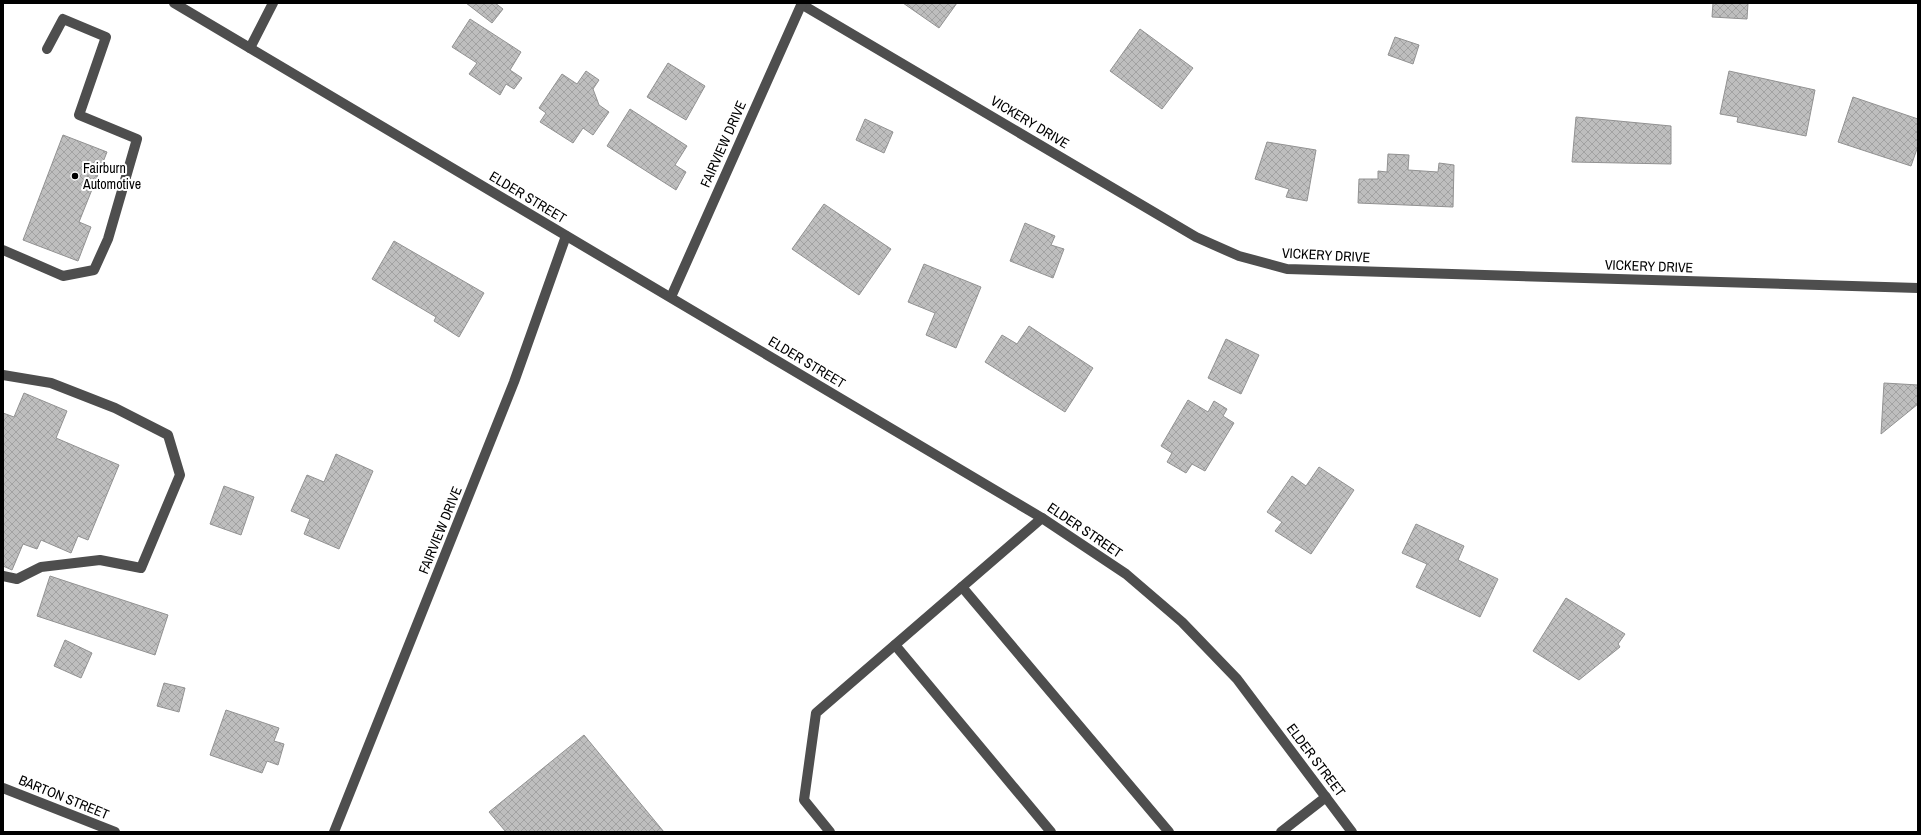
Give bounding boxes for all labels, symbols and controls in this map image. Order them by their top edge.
street label: VICKERY DRIVE [988,92,1072,152]
street label: FAIRVIEW DRIVE [696,98,750,190]
place label: Fairburn Automotive [82,159,141,193]
street label: ELDER STREET [486,167,570,227]
marker: Fairburn Automotive [70,171,80,181]
street label: VICKERY DRIVE [1281,244,1371,266]
street label: VICKERY DRIVE [1605,255,1693,277]
street label: ELDER STREET [765,332,849,392]
street label: FAIRVIEW DRIVE [414,484,466,576]
street label: ELDER STREET [1044,498,1126,562]
street label: ELDER STREET [1283,720,1349,800]
street label: BARTON STREET [16,771,112,823]

